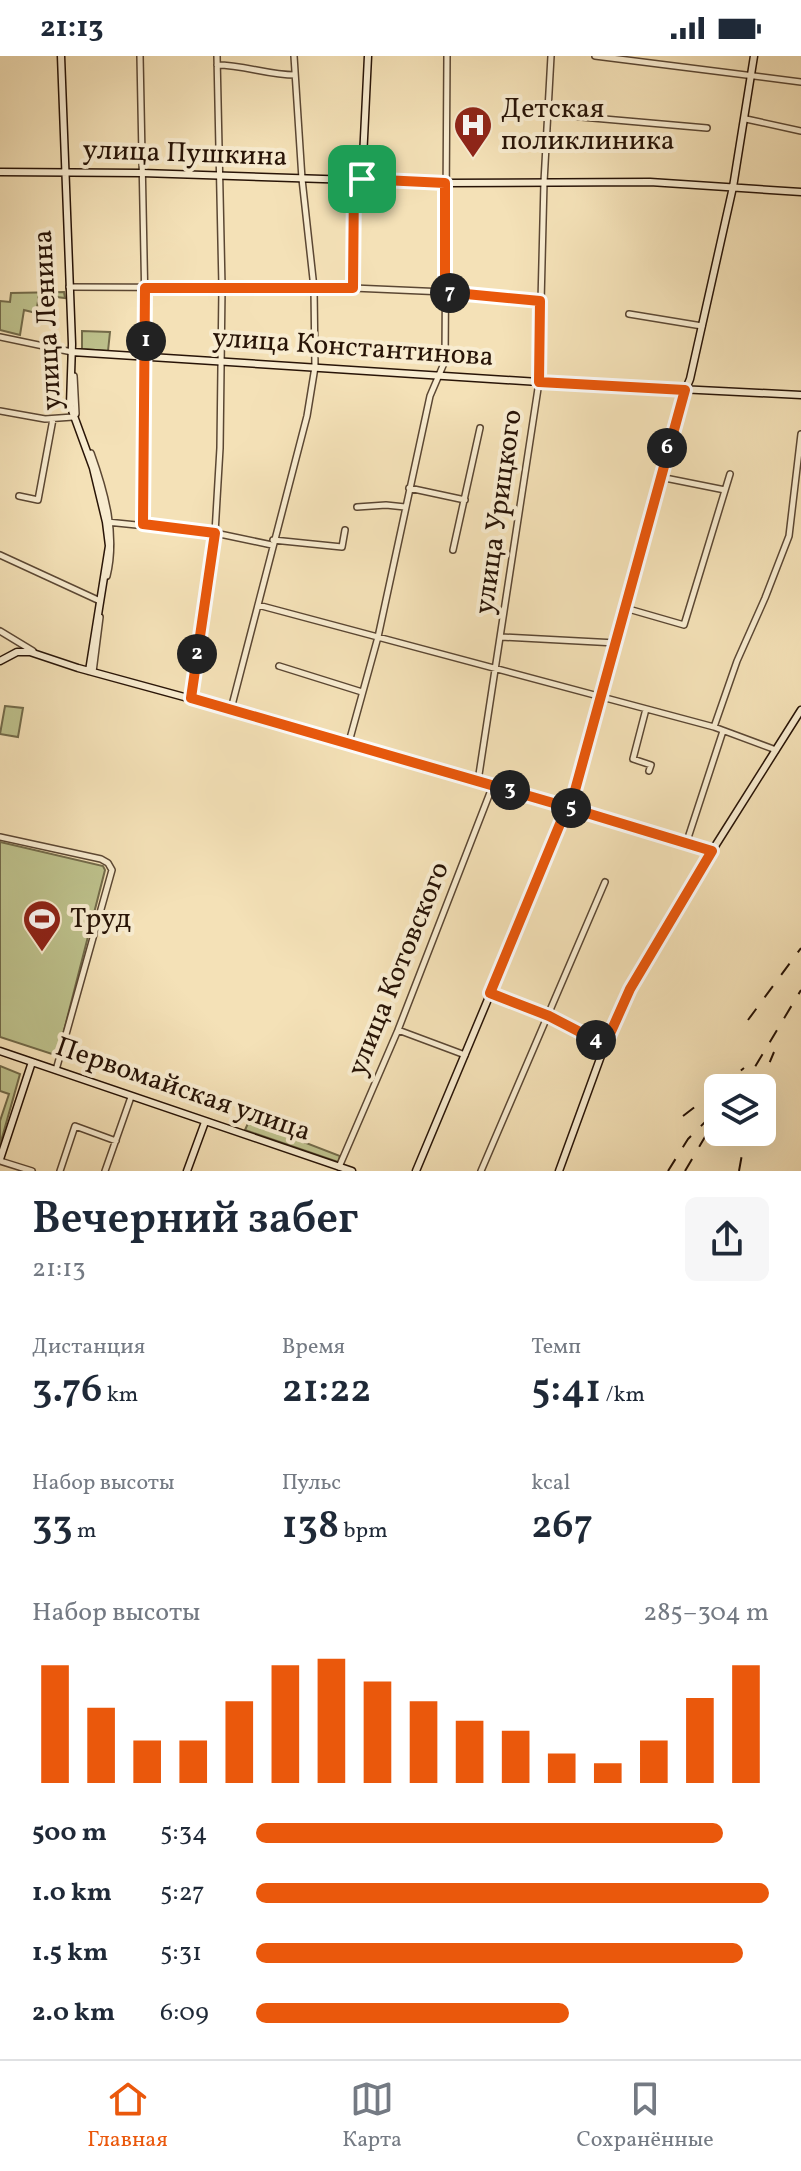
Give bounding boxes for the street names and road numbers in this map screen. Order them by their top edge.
street label: улица Пушкина [82,131,288,177]
street label: улица Ленина [24,229,72,411]
street label: улица Константинова [211,319,495,377]
street label: улица Урицкого [465,407,533,617]
street label: улица Котовского [338,856,460,1082]
street label: Первомайская улица [50,1028,316,1152]

